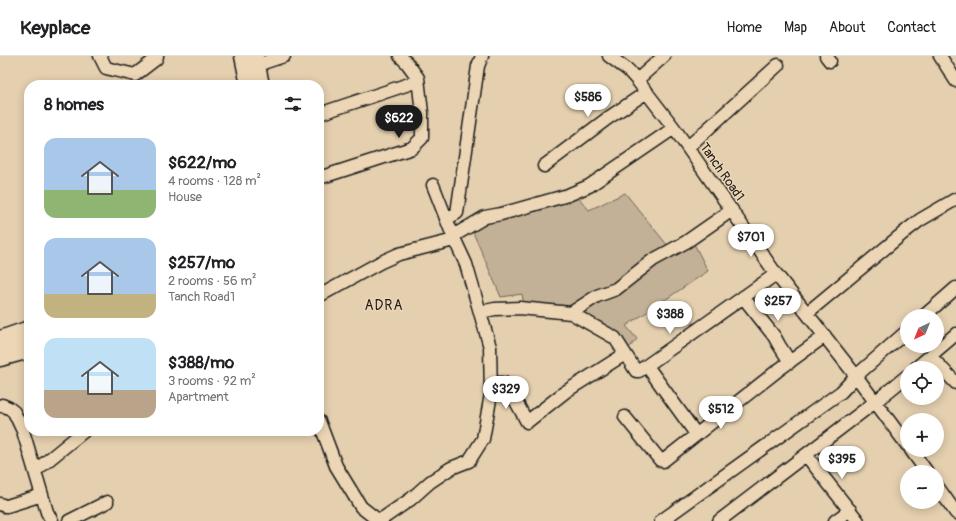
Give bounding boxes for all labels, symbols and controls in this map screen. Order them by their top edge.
text: Keyplace [20,16,90,40]
text: Home [727,19,762,36]
text: Map [784,19,807,36]
text: About [829,19,865,36]
text: Contact [887,19,936,36]
pin: $586 [564,84,612,118]
text: $586 [574,89,602,105]
icon: filters [282,93,304,115]
text: 8 homes [44,94,104,115]
pin: $622 [375,105,423,139]
text: $622 [384,110,414,126]
street label: Tanch Road1 [696,140,748,204]
text: $622/mo [168,152,236,173]
icon: home [76,154,124,202]
text: 4 rooms · 128 m² [168,173,261,189]
text: House [168,189,202,205]
pin: $701 [727,224,775,258]
text: $701 [737,229,765,245]
text: $257/mo [168,252,235,273]
icon: home [76,254,124,302]
text: 2 rooms · 56 m² [168,273,256,289]
pin: $257 [754,288,802,322]
text: Tanch Road1 [168,289,235,305]
text: $257 [764,293,792,309]
district label: ADRA [364,297,404,314]
pin: $388 [646,301,694,335]
text: $388 [656,306,684,322]
north arrow [900,309,944,353]
map controls [900,309,944,509]
text: $388/mo [168,352,234,373]
icon: home [76,354,124,402]
button: locate [900,361,944,405]
text: 3 rooms · 92 m² [168,373,256,389]
pin: $329 [482,376,530,410]
text: $329 [492,381,520,397]
text: Apartment [168,389,229,405]
pin: $512 [697,396,745,430]
text: $512 [708,401,734,417]
button: + [900,413,944,457]
pin: $395 [818,446,866,480]
text: $395 [828,451,856,467]
button: − [900,465,944,509]

